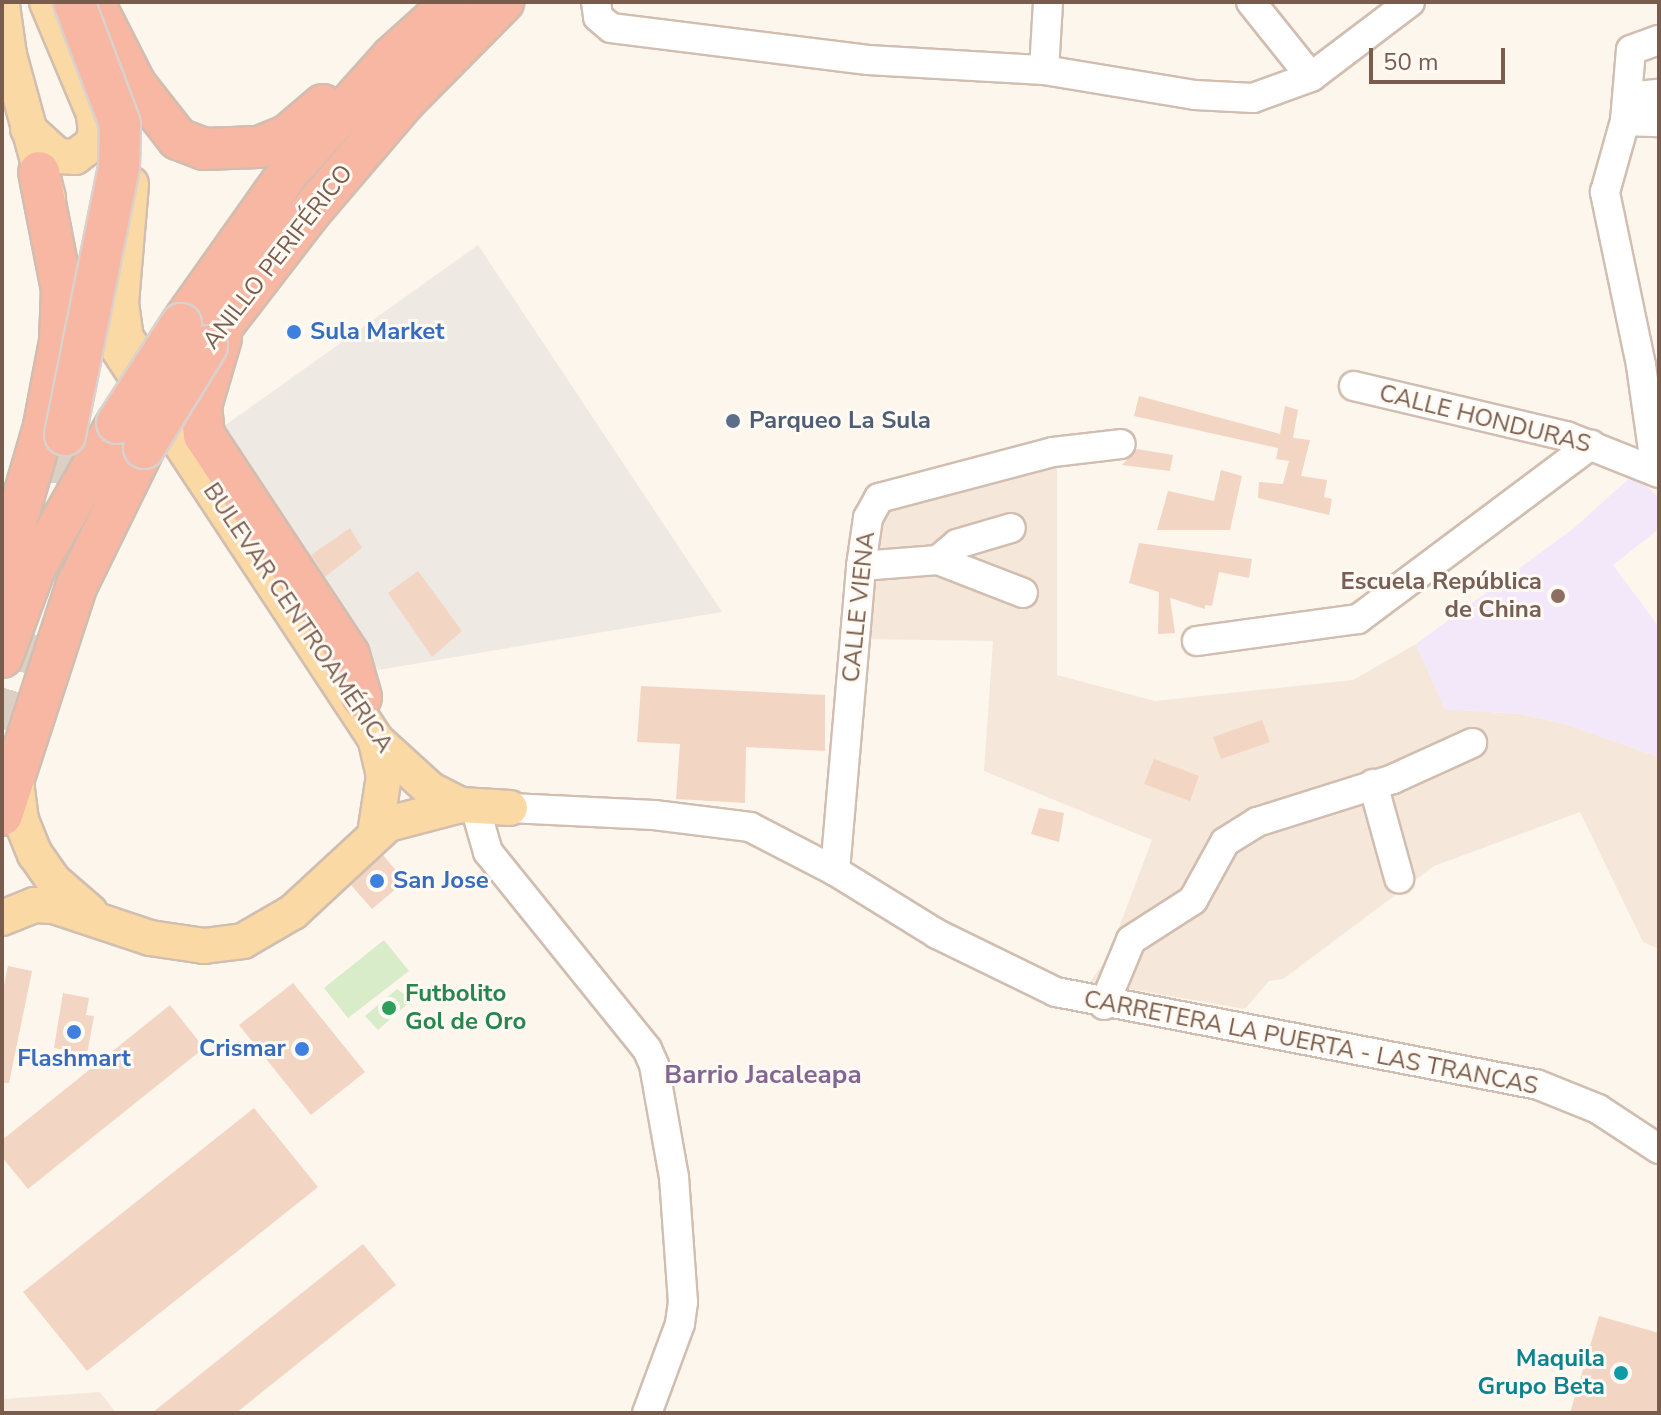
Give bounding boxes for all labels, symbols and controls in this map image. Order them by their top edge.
scale bar [1373,32,1509,82]
text: 50 m [1383,46,1439,78]
street label: ANILLO PERIFÉRICO [197,159,359,355]
place label: Sula Market [310,318,444,346]
marker: Sula Market [285,323,303,341]
street label: CALLE HONDURAS [1376,379,1594,459]
place label: Parqueo La Sula [749,407,931,435]
marker: Parqueo La Sula [724,412,742,430]
street label: BULEVAR CENTROAMÉRICA [197,478,399,758]
street label: CALLE VIENA [837,530,881,684]
place label: Escuela República de China [1341,568,1542,624]
marker: Escuela República de China [1549,587,1567,605]
place label: San Jose [393,867,489,895]
marker: San Jose [368,872,386,890]
place label: Futbolito Gol de Oro [405,980,526,1036]
street label: CARRETERA LA PUERTA - LAS TRANCAS [1081,985,1541,1101]
marker: Futbolito Gol de Oro [380,999,398,1017]
marker: Flashmart [65,1023,83,1041]
place label: Crismar [199,1035,286,1063]
marker: Crismar [293,1040,311,1058]
place label: Flashmart [17,1045,131,1073]
district label: Barrio Jacaleapa [664,1059,862,1091]
place label: Maquila Grupo Beta [1478,1345,1605,1401]
marker: Maquila Grupo Beta [1612,1364,1630,1382]

